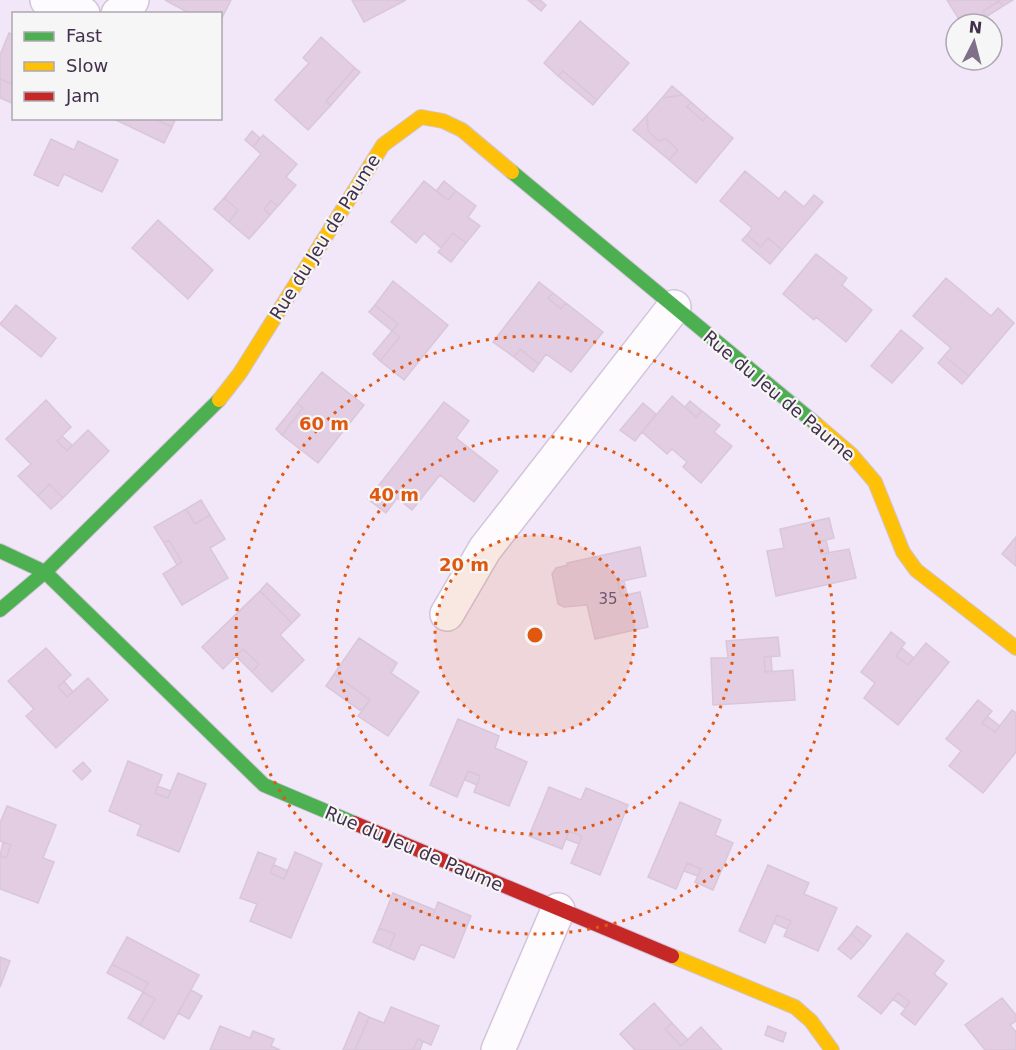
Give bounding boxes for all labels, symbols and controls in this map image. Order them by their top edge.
legend [12,12,222,120]
north arrow [944,12,1004,72]
text: N [968,17,983,38]
text: Fast [66,25,102,46]
text: Slow [66,55,108,76]
text: Jam [65,85,100,106]
street label: Rue du Jeu de Paume [265,150,384,323]
street label: Rue du Jeu de Paume [699,326,859,465]
text: 60 m [299,413,349,434]
text: 40 m [369,484,419,505]
text: 20 m [439,554,489,575]
house number: 35 [598,590,618,608]
centre of rings [525,625,545,645]
street label: Rue du Jeu de Paume [322,802,506,896]

